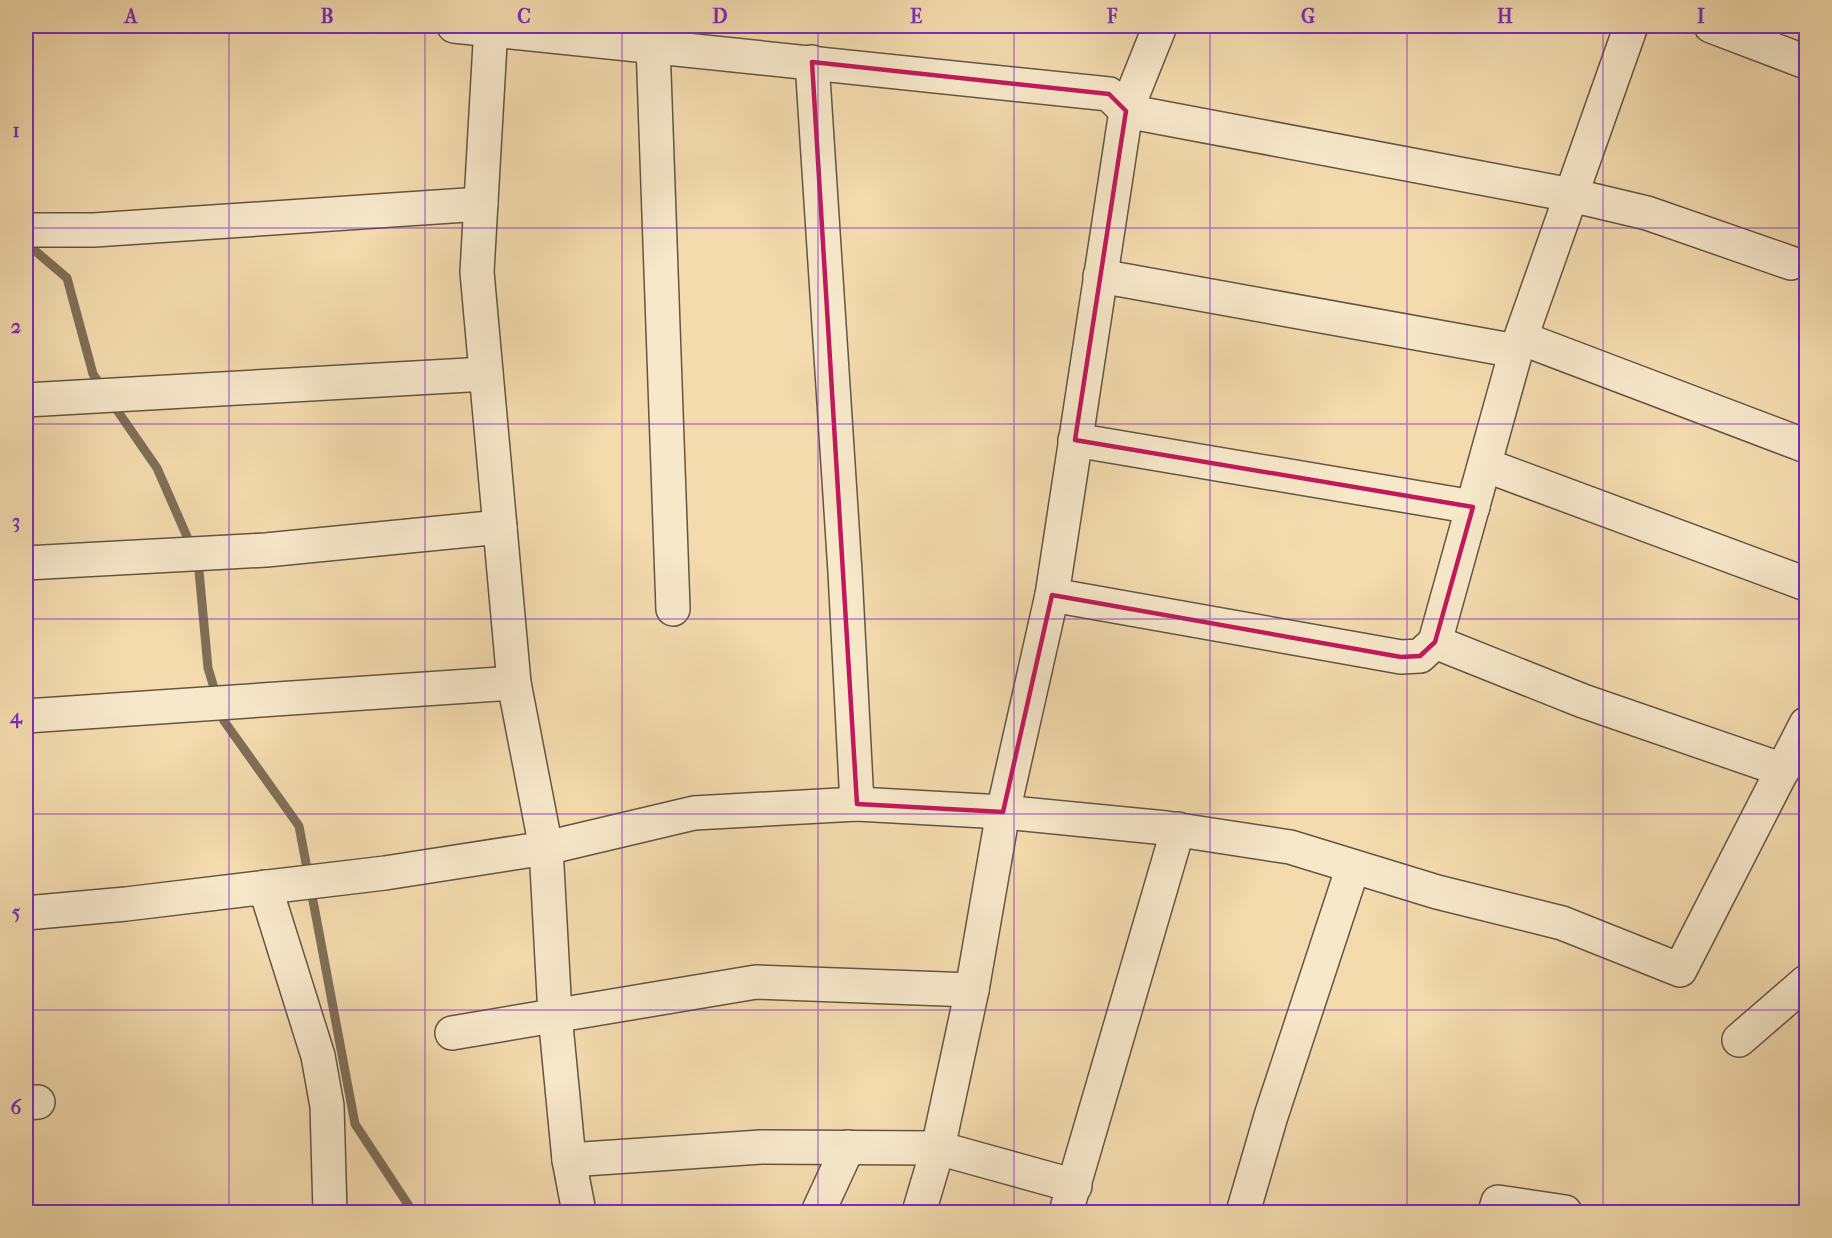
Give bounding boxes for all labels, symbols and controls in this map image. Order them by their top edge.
text: A [123,5,139,28]
text: B [320,5,334,28]
text: C [517,5,531,28]
text: D [712,5,728,28]
text: E [910,5,922,28]
text: F [1106,5,1118,28]
text: G [1301,5,1315,28]
text: H [1497,5,1513,28]
text: I [1697,5,1705,28]
text: 1 [12,119,20,142]
text: 2 [11,315,21,338]
text: 3 [12,510,20,533]
text: 4 [9,705,23,729]
text: 5 [12,901,21,924]
text: 6 [11,1096,23,1119]

